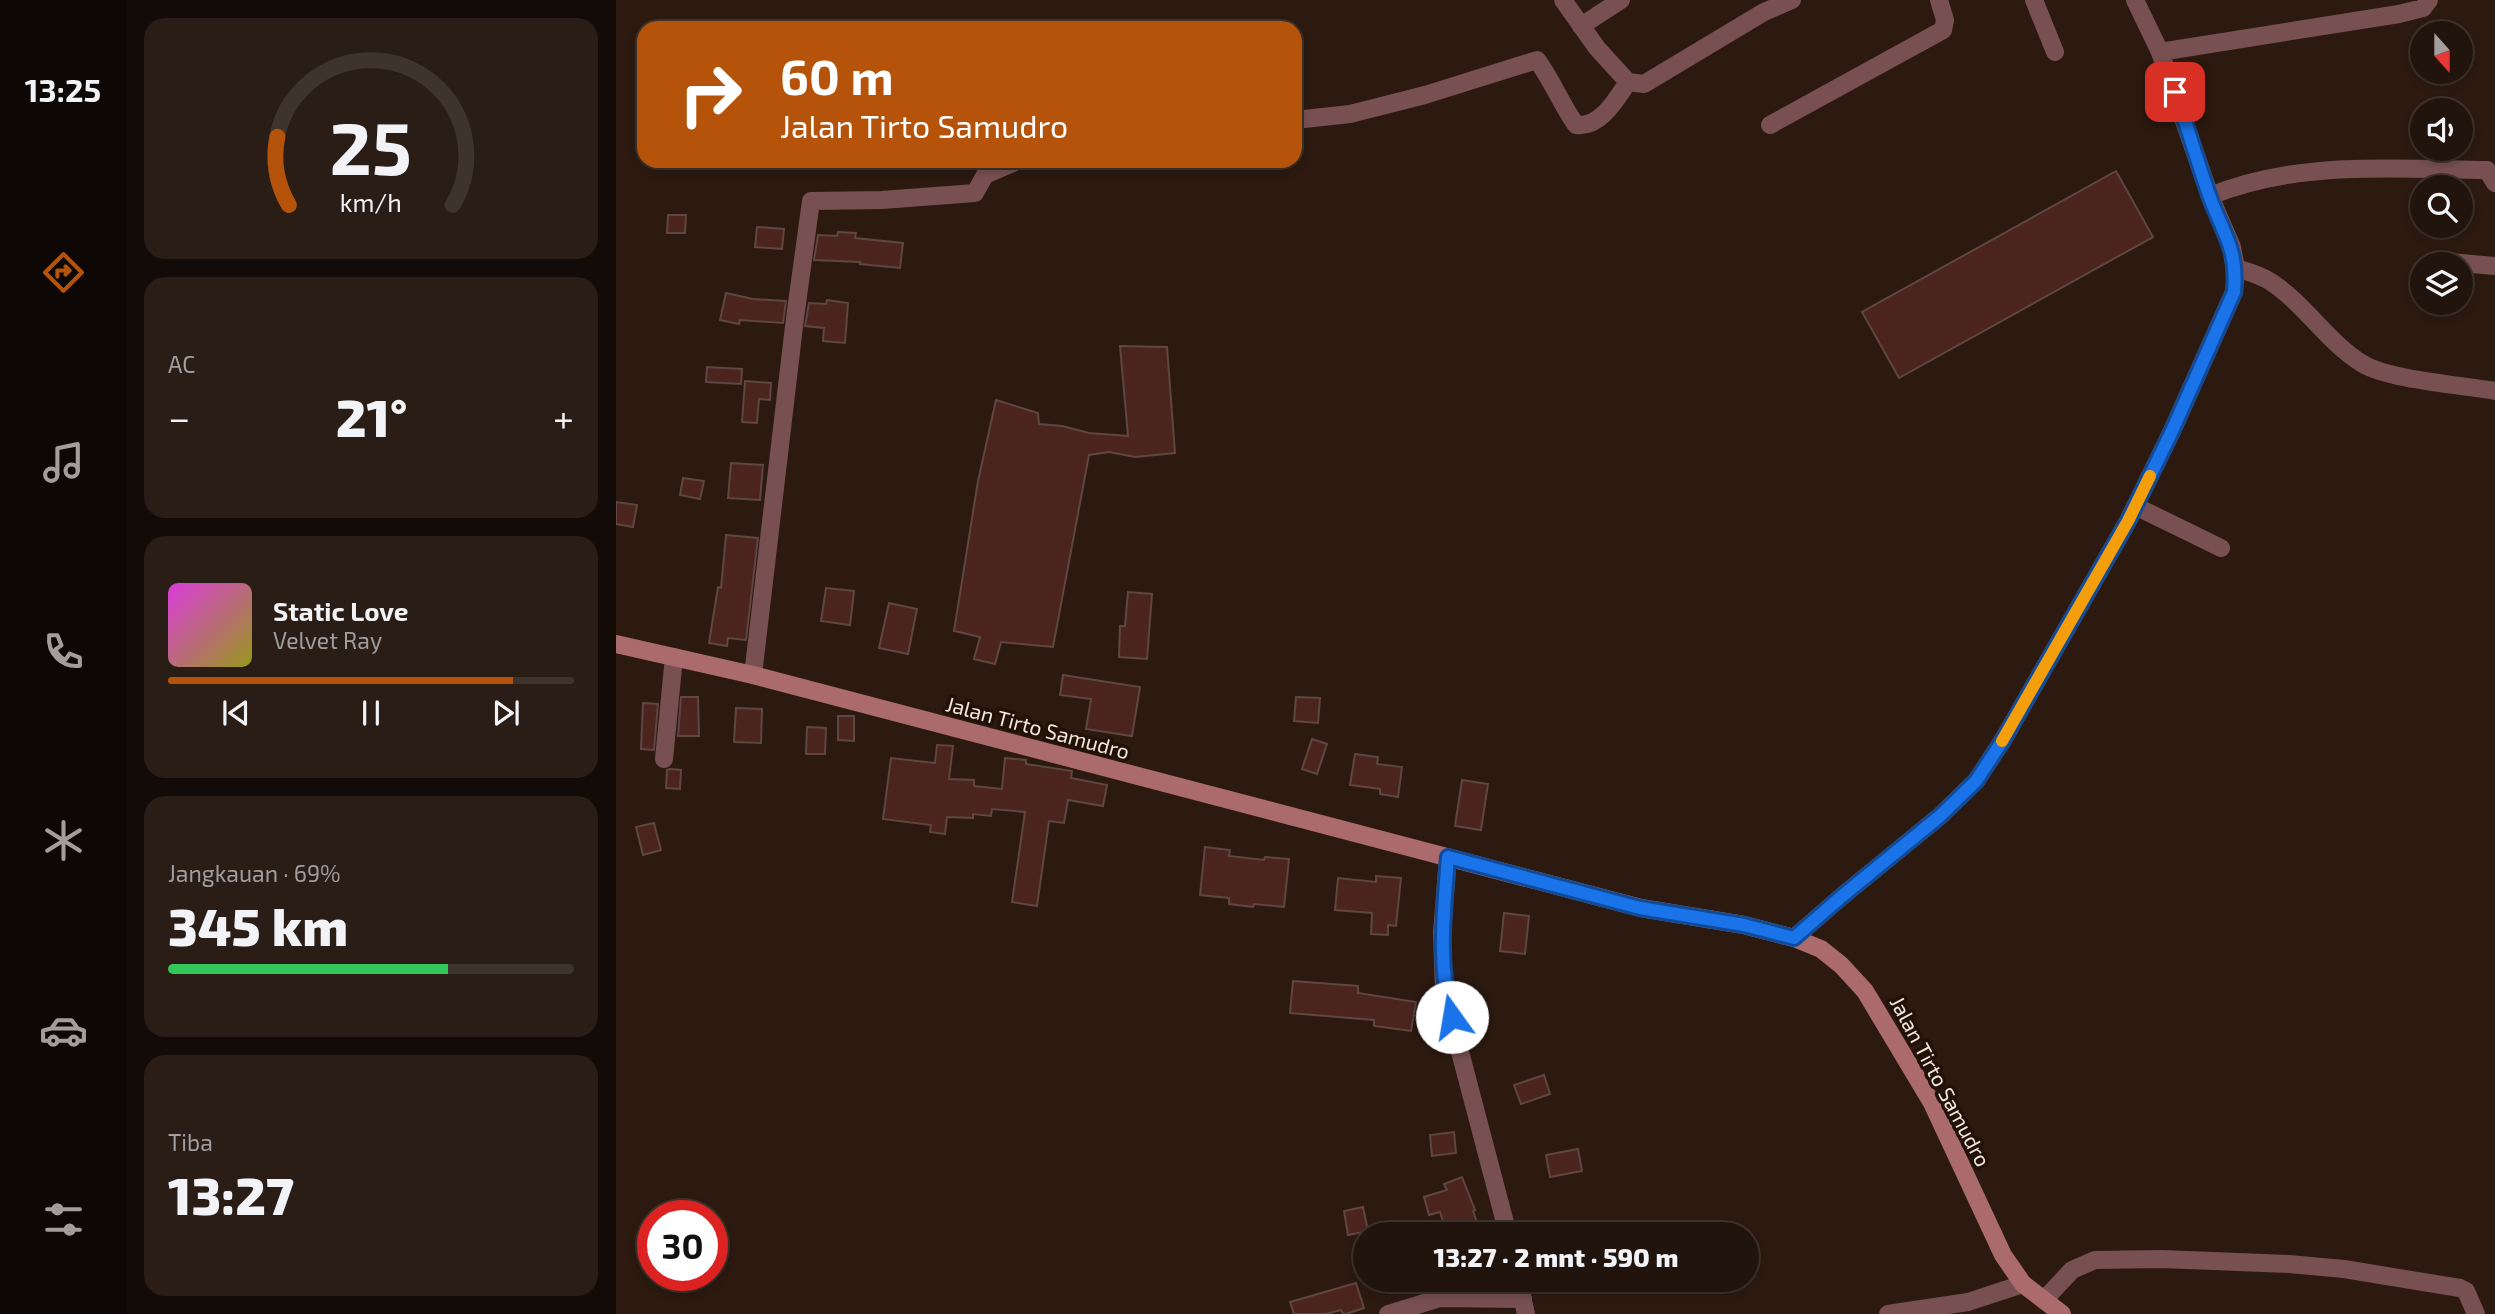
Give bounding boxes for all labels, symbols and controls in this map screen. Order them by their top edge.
north arrow [2410,21,2473,84]
map controls [2410,21,2473,315]
text: 60 m [780,46,894,105]
icon: right [665,49,756,140]
pin [2145,62,2205,122]
text: 13:25 [25,70,101,108]
icon: arrive [2156,73,2194,111]
button: sound [2410,98,2473,161]
text: 25 [330,102,412,190]
text: Jalan Tirto Samudro [780,106,1068,144]
button: search [2410,175,2473,238]
text: km/h [340,186,402,216]
icon: directions [39,248,88,297]
button: layers [2410,252,2473,315]
text: AC [168,350,195,378]
text: 21° [336,385,407,447]
text: − [168,394,190,440]
text: + [553,394,574,440]
icon: music [39,438,88,487]
text: Static Love [273,595,409,626]
text: Velvet Ray [273,626,382,654]
icon: phone [39,627,88,676]
street label: Jalan Tirto Samudro [943,690,1133,764]
icon: previous [217,694,255,732]
icon: pause [352,694,390,732]
icon: next [487,694,525,732]
icon: climate [39,816,88,865]
text: Jangkauan · 69% [168,859,341,887]
text: 345 km [168,894,348,956]
position arrow [1415,980,1489,1054]
street label: Jalan Tirto Samudro [1886,992,1996,1170]
icon: car [39,1006,88,1055]
text: Tiba [168,1128,213,1156]
text: 13:27 [168,1163,294,1225]
icon: filters [39,1195,88,1244]
speed limit sign: 30 [637,1200,728,1291]
text: 13:27 · 2 mnt · 590 m [1434,1241,1678,1272]

